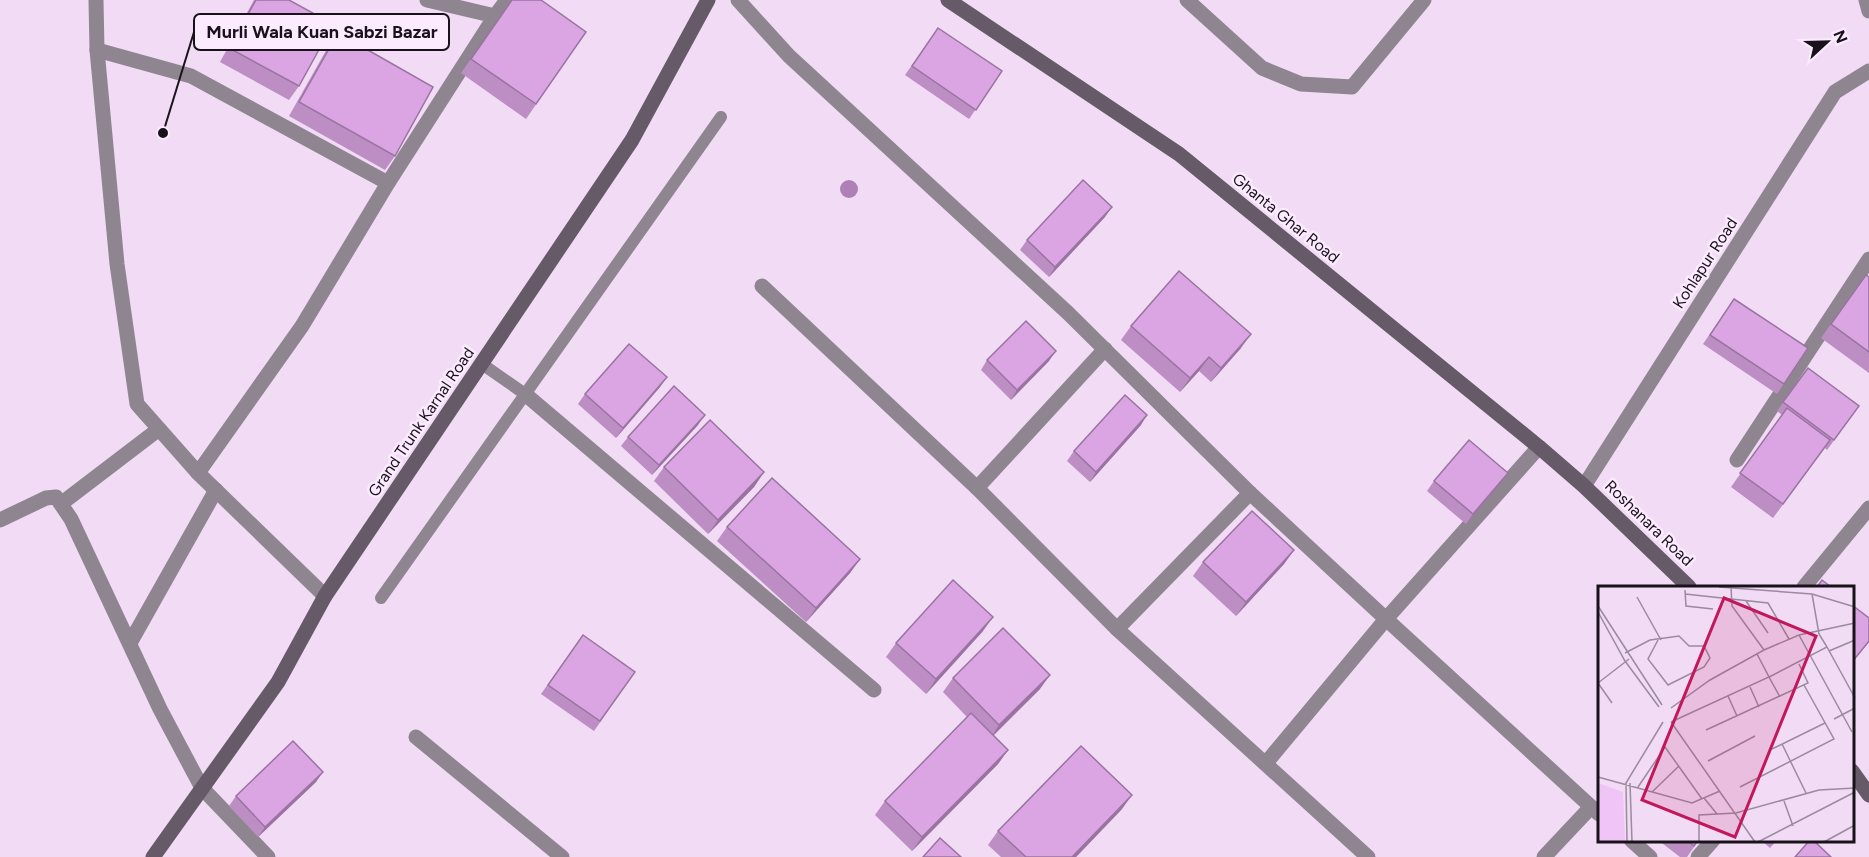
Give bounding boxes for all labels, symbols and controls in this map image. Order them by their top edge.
north arrow [1797,12,1857,72]
callout: Murli Wala Kuan Sabzi Bazar [194,14,449,50]
text: Murli Wala Kuan Sabzi Bazar [206,21,438,43]
text: N [1829,27,1852,46]
street label: Ghanta Ghar Road [1229,169,1343,267]
street label: Kohlapur Road [1669,214,1741,312]
street label: Grand Trunk Karnal Road [364,344,478,500]
street label: Roshanara Road [1601,476,1697,570]
inset map [1598,586,1854,842]

